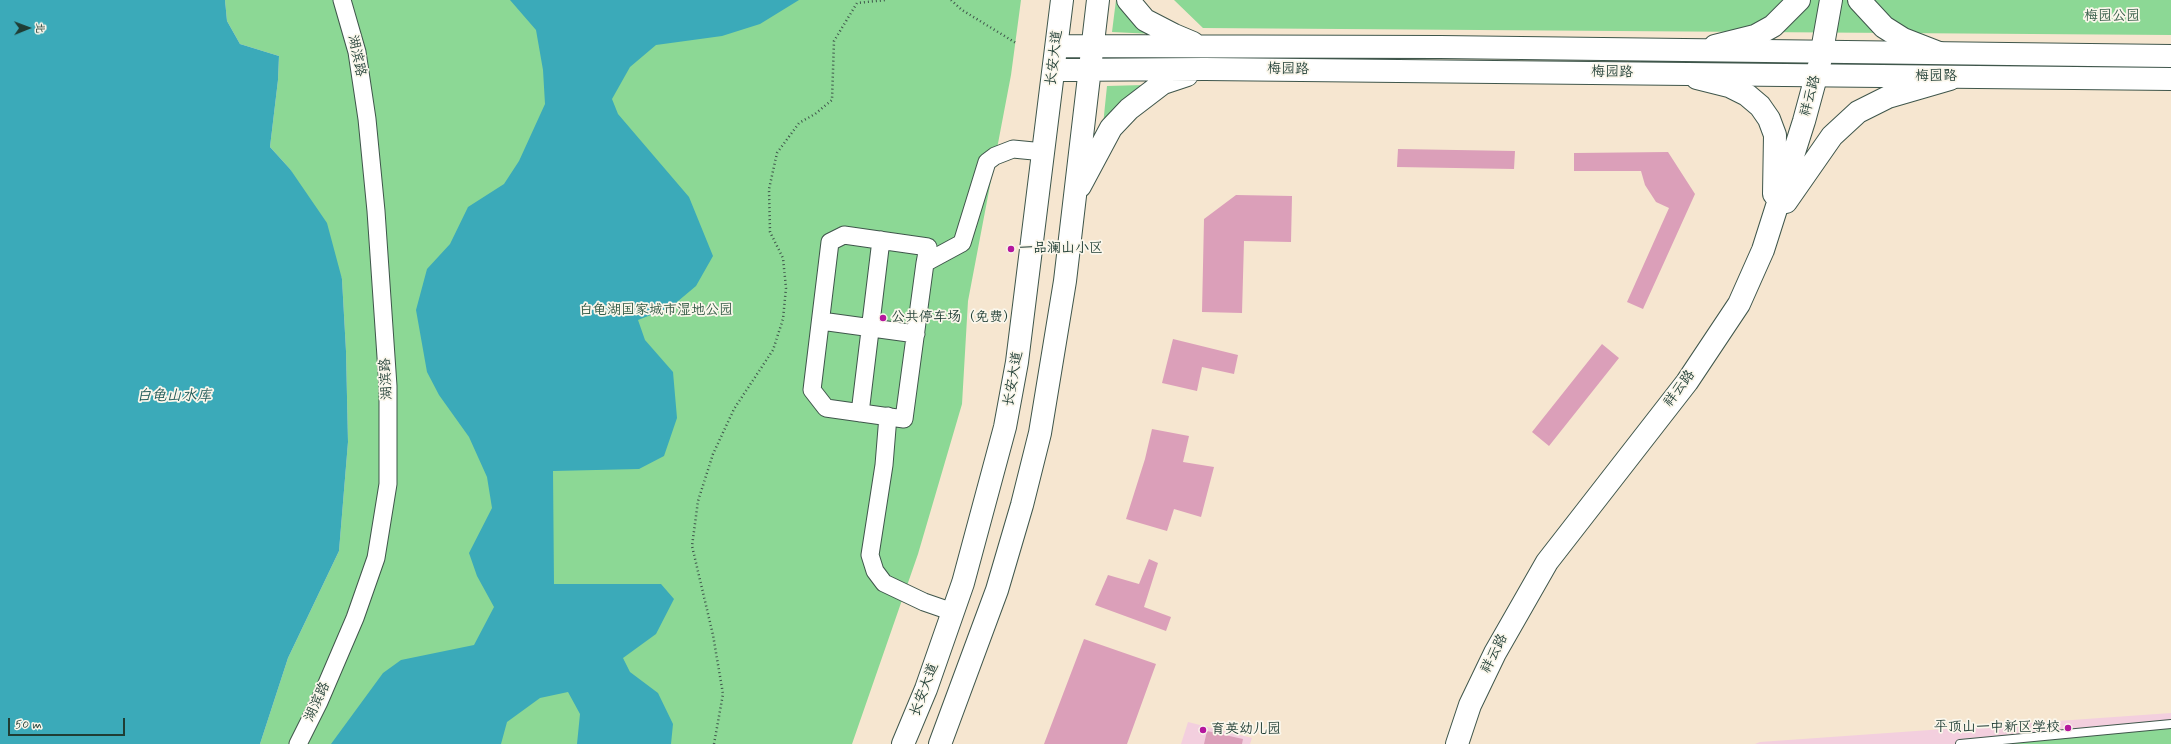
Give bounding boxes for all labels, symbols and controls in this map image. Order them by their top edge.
north arrow [8,8,48,48]
park label: 梅园公园 [2084,9,2140,25]
text: 北 [33,22,47,33]
street label: 长安大道 [1043,29,1067,87]
street label: 湖滨路 [343,34,369,78]
street label: 梅园路 [1267,61,1309,79]
street label: 梅园路 [1591,64,1633,82]
street label: 梅园路 [1915,69,1957,85]
street label: 祥云路 [1797,74,1825,118]
place label: 一品澜山小区 [1019,241,1103,257]
marker: 一品澜山小区 [1006,244,1016,254]
park label: 白龟湖国家城市湿地公园 [579,303,733,319]
place label: 公共停车场（免费） [891,310,1017,326]
marker: 公共停车场（免费） [878,313,888,323]
street label: 长安大道 [1001,350,1027,408]
street label: 湖滨路 [378,358,396,400]
street label: 祥云路 [1661,367,1699,411]
water label: 白龟山水库 [137,388,211,406]
street label: 祥云路 [1478,631,1512,677]
street label: 长安大道 [907,661,943,719]
street label: 湖滨路 [302,679,334,725]
scale bar [10,710,127,736]
text: 50 m [15,717,42,733]
place label: 平顶山一中新区学校 [1934,720,2060,736]
place label: 育英幼儿园 [1211,722,1281,738]
marker: 平顶山一中新区学校 [2063,723,2073,733]
marker: 育英幼儿园 [1198,725,1208,735]

